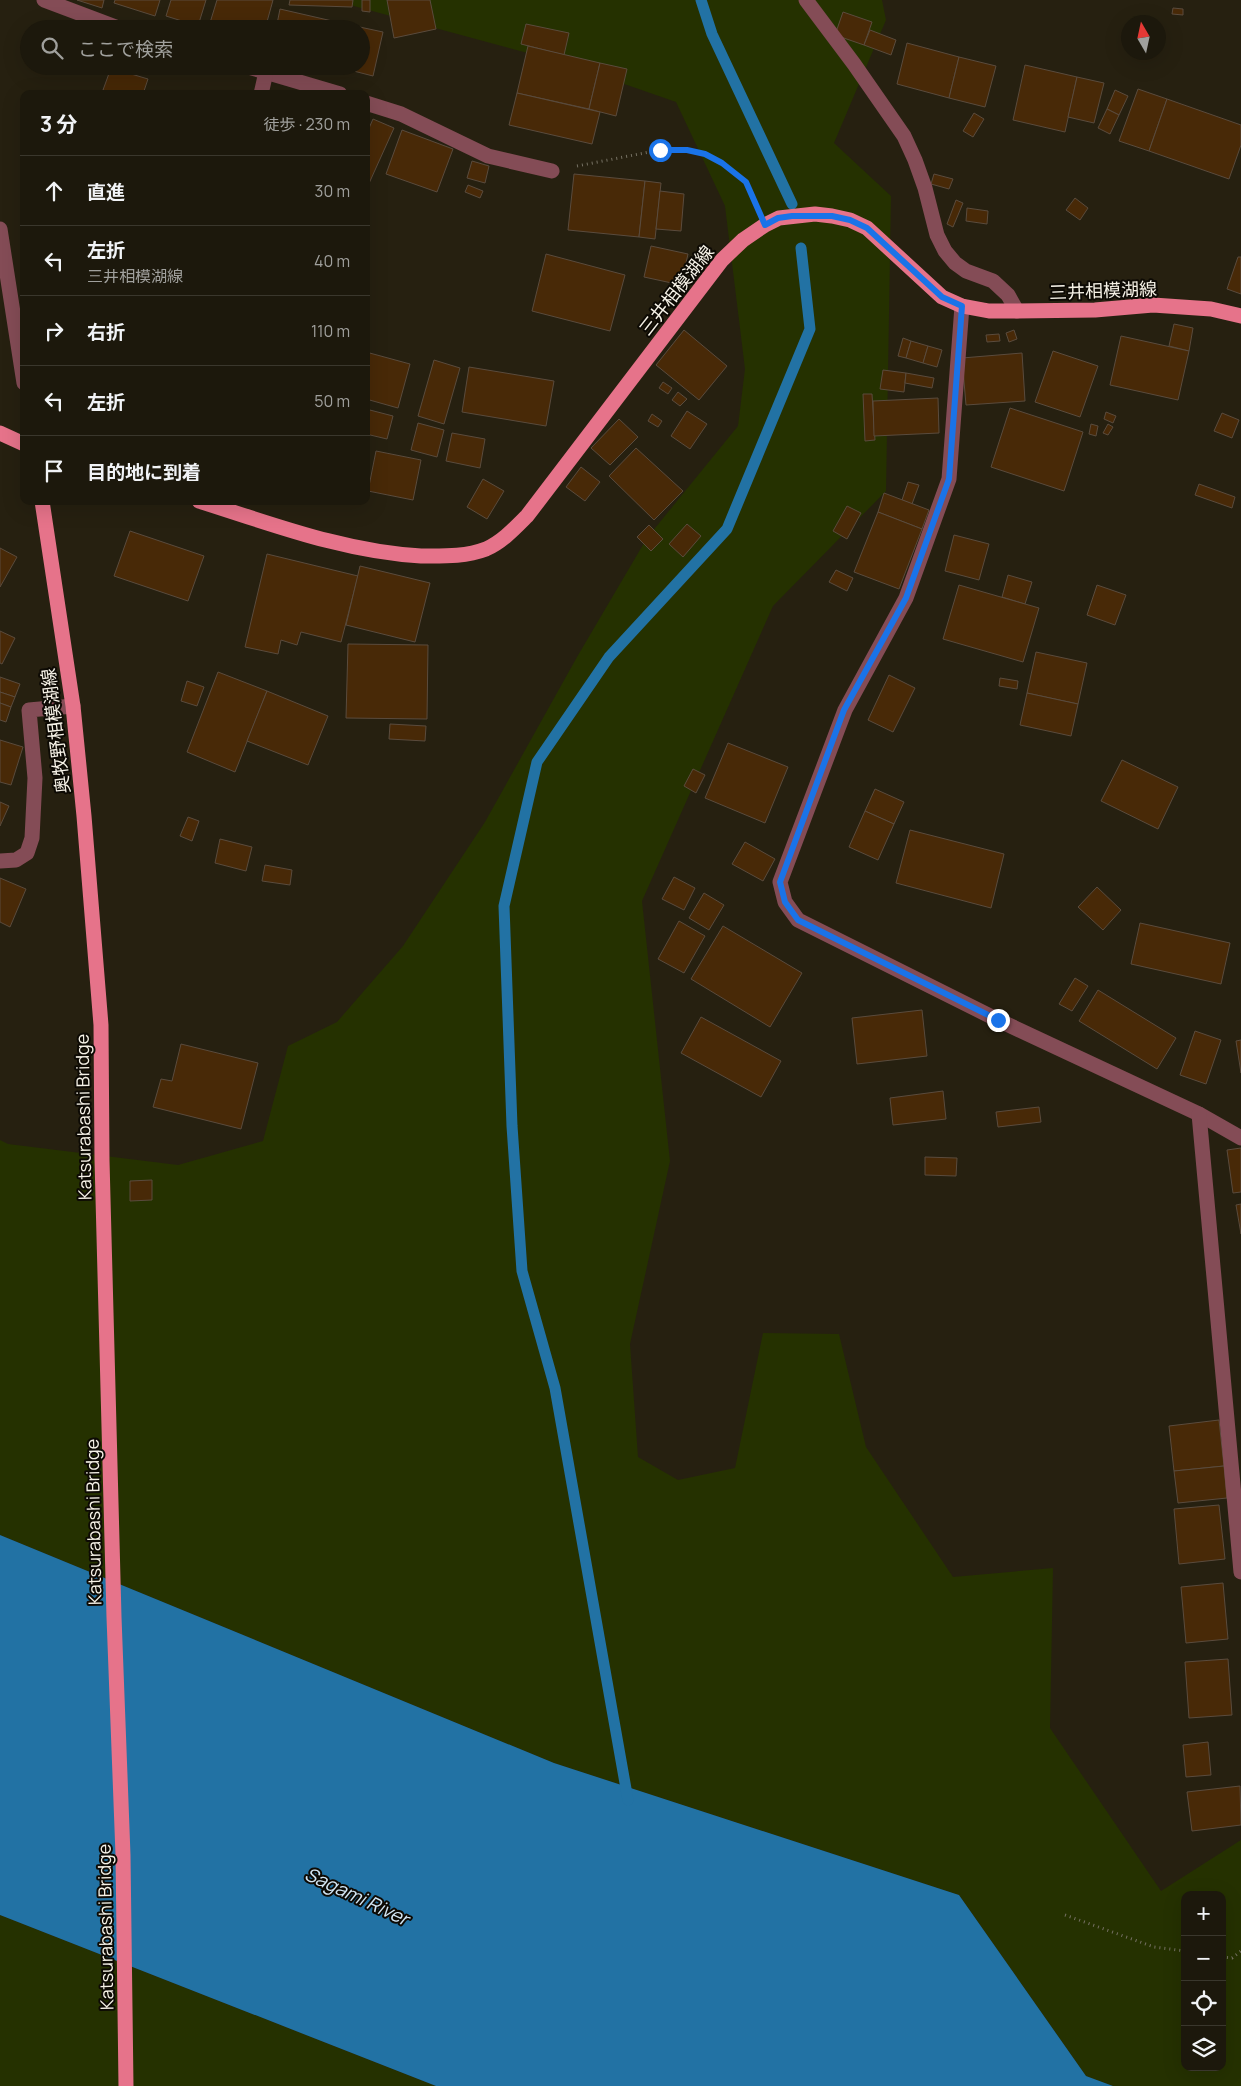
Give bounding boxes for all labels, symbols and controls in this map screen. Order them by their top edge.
north arrow [1121,15,1166,60]
search box [20,20,370,75]
icon: search [38,34,66,62]
text: ここで検索 [78,36,173,62]
text: 3 分 [40,110,77,138]
text: 徒歩 · 230 m [263,113,350,135]
route start [649,139,672,162]
icon: ahead [40,177,68,205]
text: 直進 [87,179,125,205]
text: 30 m [315,180,350,202]
text: 左折 [87,237,125,263]
street label: 三井相模湖線 [633,240,719,340]
icon: left [40,247,68,275]
text: 40 m [314,250,350,272]
text: 三井相模湖線 [87,265,183,287]
street label: 三井相模湖線 [1049,276,1157,304]
icon: right [40,317,68,345]
text: 右折 [87,319,125,345]
text: 110 m [311,320,350,342]
icon: left [40,387,68,415]
text: 左折 [87,389,125,415]
text: 50 m [314,390,350,412]
icon: arrive [40,457,68,485]
text: 目的地に到着 [87,459,201,485]
street label: 奥牧野相模湖線 [35,667,75,795]
route end [987,1009,1010,1032]
street label: Katsurabashi Bridge [70,1034,96,1200]
street label: Katsurabashi Bridge [80,1439,106,1605]
street label: Katsurabashi Bridge [92,1844,118,2010]
water label: Sagami River [301,1861,415,1932]
map controls [1181,1891,1226,2071]
button: + [1181,1891,1226,1936]
button: − [1181,1936,1226,1981]
button: locate [1181,1981,1226,2026]
button: layers [1181,2026,1226,2071]

